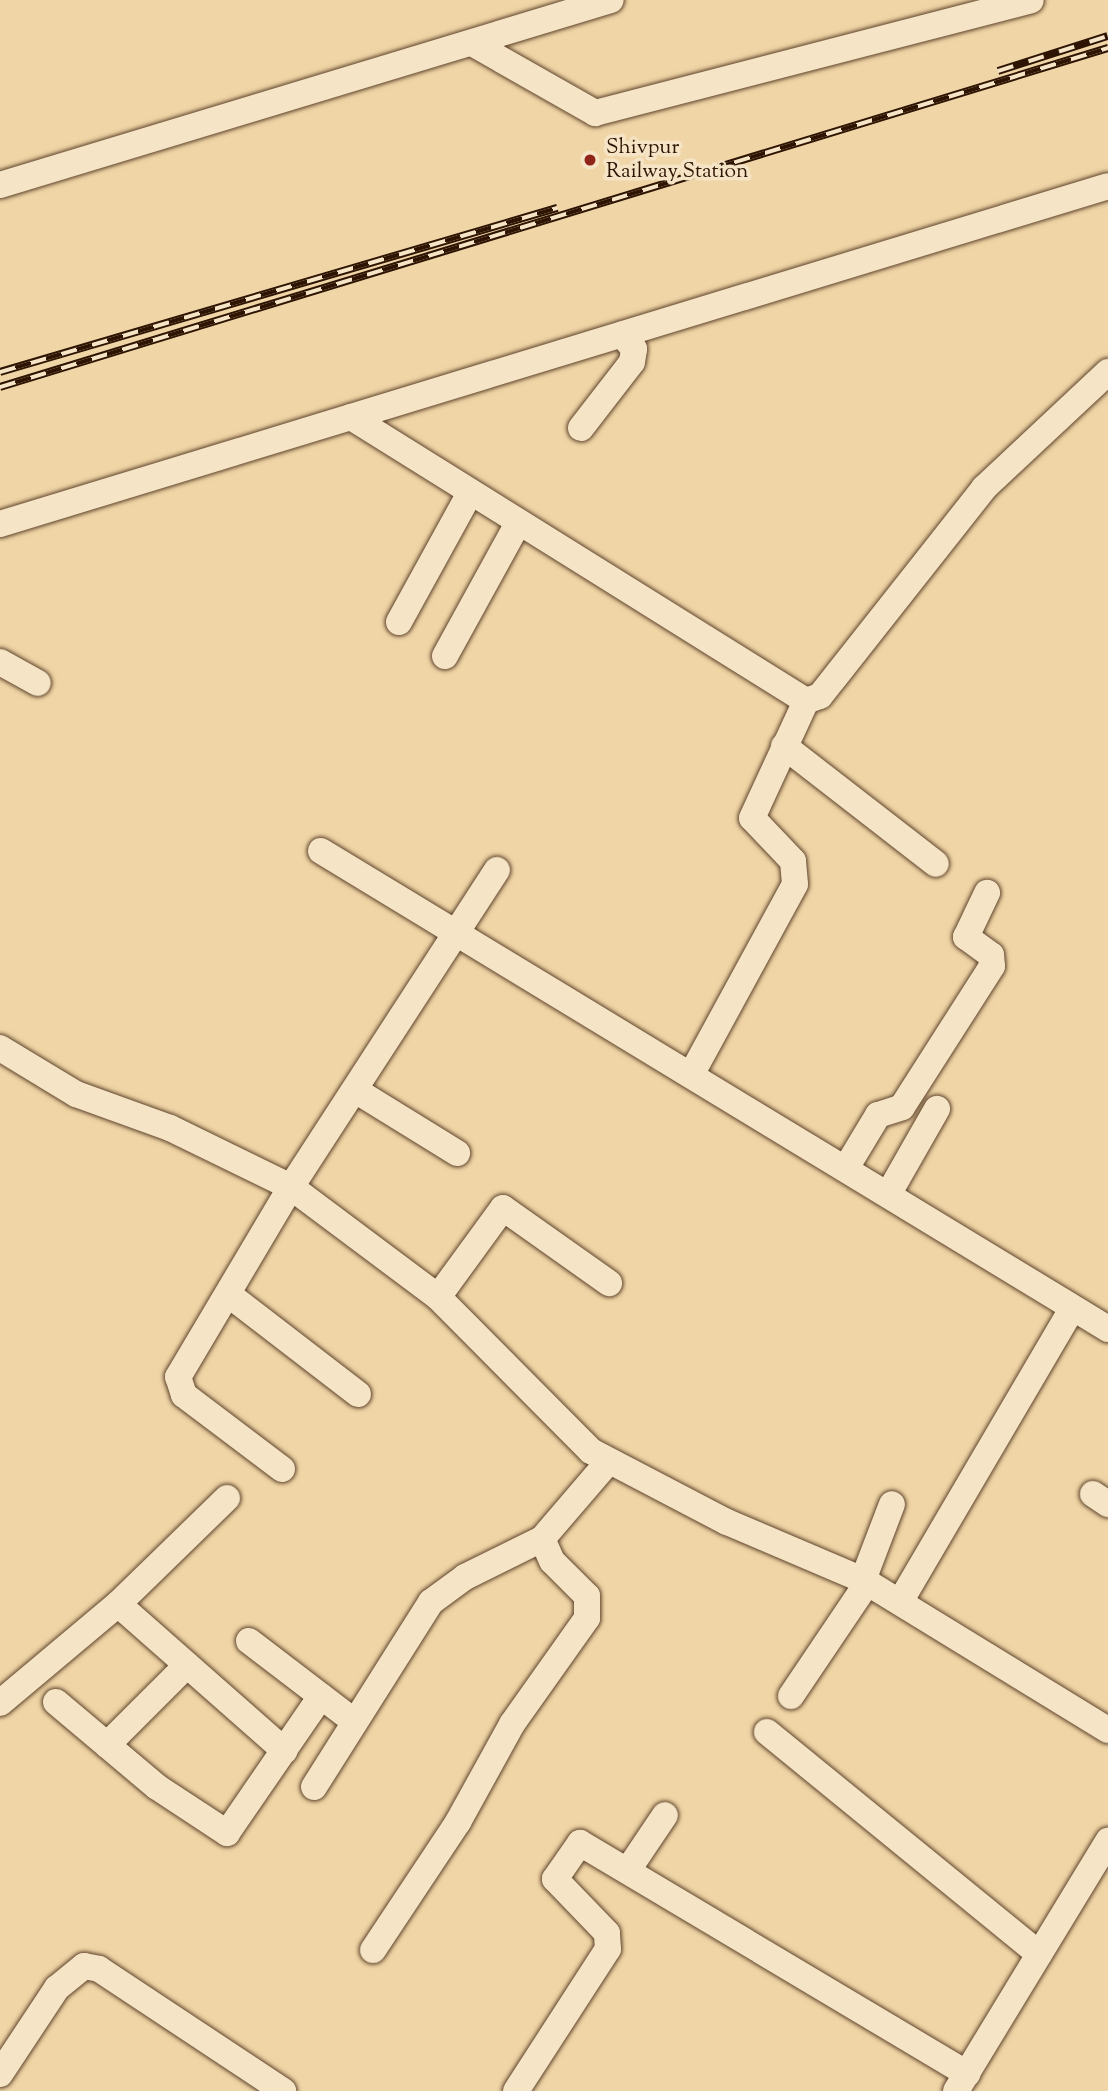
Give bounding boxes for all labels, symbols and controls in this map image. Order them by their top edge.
place label: Shivpur Railway Station [606,135,749,185]
marker: Shivpur Railway Station [580,150,600,170]

